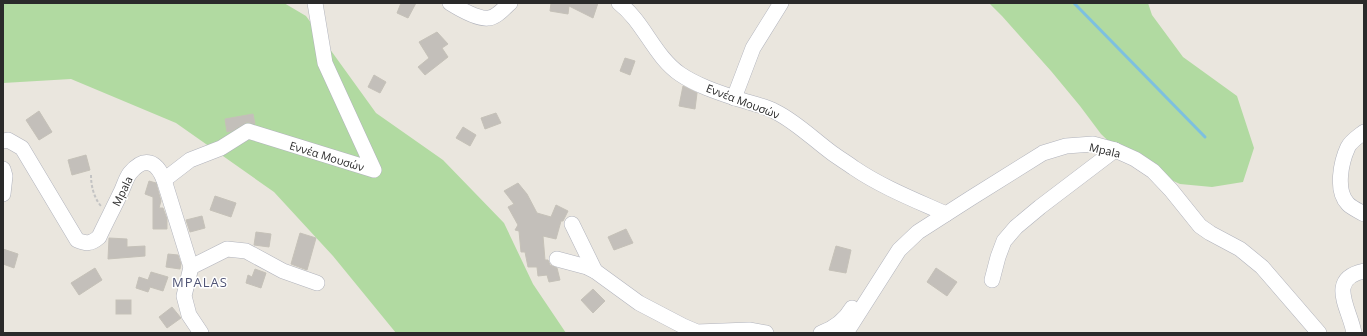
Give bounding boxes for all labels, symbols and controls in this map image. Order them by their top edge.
street label: Εννέα Μουσών [704,80,782,122]
street label: Εννέα Μουσών [288,138,366,174]
street label: Mpala [1088,139,1122,161]
street label: Mpala [108,174,136,208]
district label: MPALAS [172,273,228,291]

